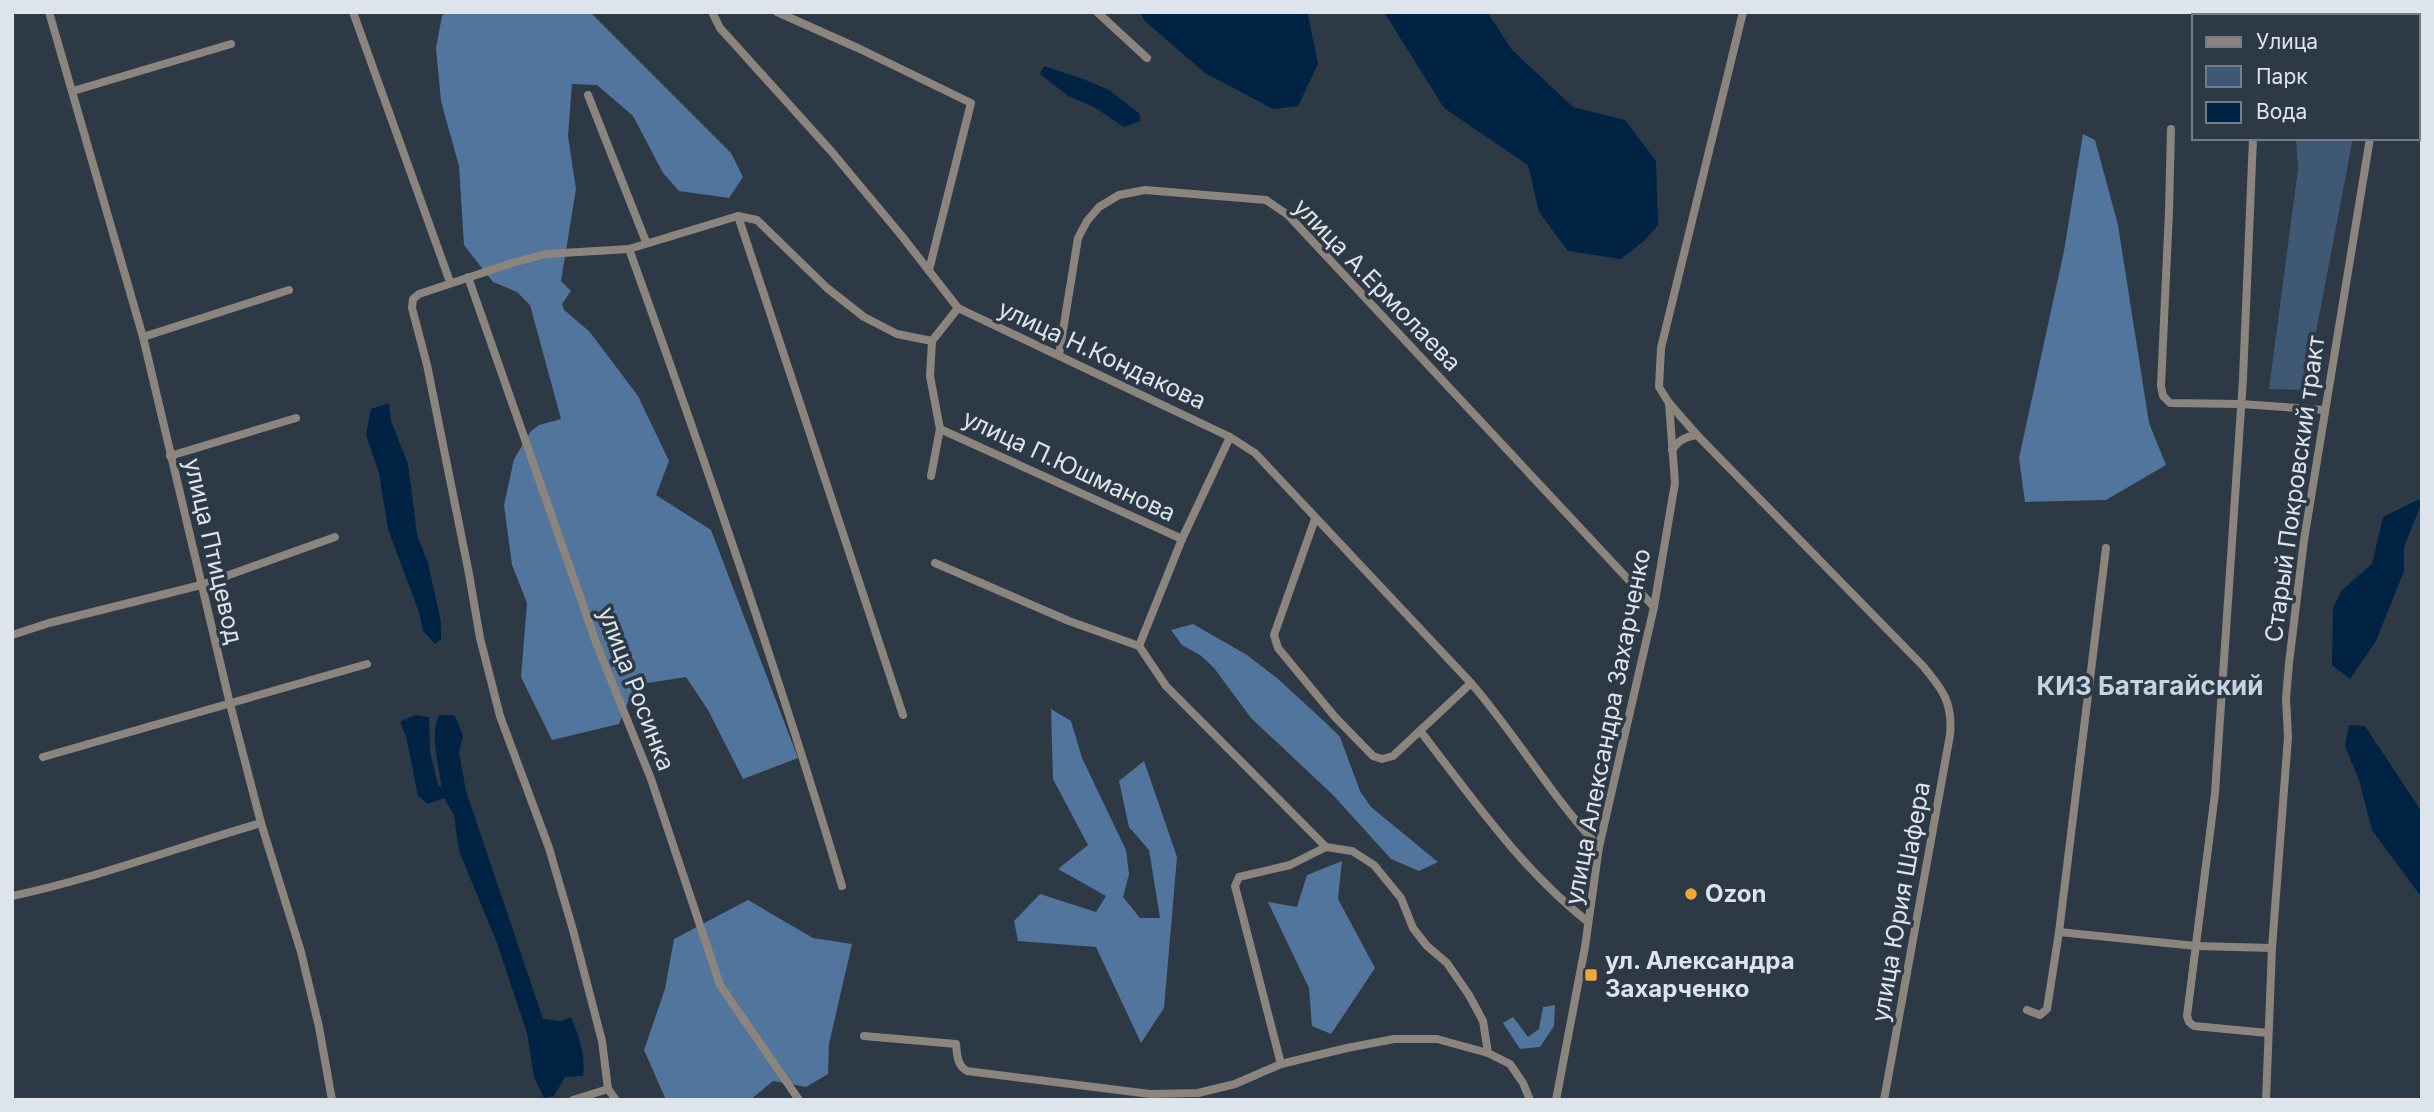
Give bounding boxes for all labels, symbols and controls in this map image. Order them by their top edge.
legend [2192,14,2420,140]
text: Улица [2256,29,2318,54]
text: Парк [2256,64,2308,89]
text: Вода [2256,99,2307,124]
street label: улица А.Ермолаева [1287,192,1467,377]
street label: улица Н.Кондакова [994,294,1211,415]
street label: Старый Покровский тракт [2259,334,2330,644]
street label: улица П.Юшманова [958,404,1180,528]
street label: улица Птицевод [178,455,249,647]
street label: улица Александра Захарченко [1559,546,1656,908]
street label: улица Росинка [592,603,681,775]
district label: КИЗ Батагайский [2037,670,2263,701]
street label: улица Юрия Шафера [1865,779,1936,1024]
place label: Ozon [1705,879,1766,908]
marker: Ozon [1683,886,1699,902]
place label: ул. Александра Захарченко [1605,946,1795,1003]
marker: ул. Александра Захарченко [1583,967,1599,983]

